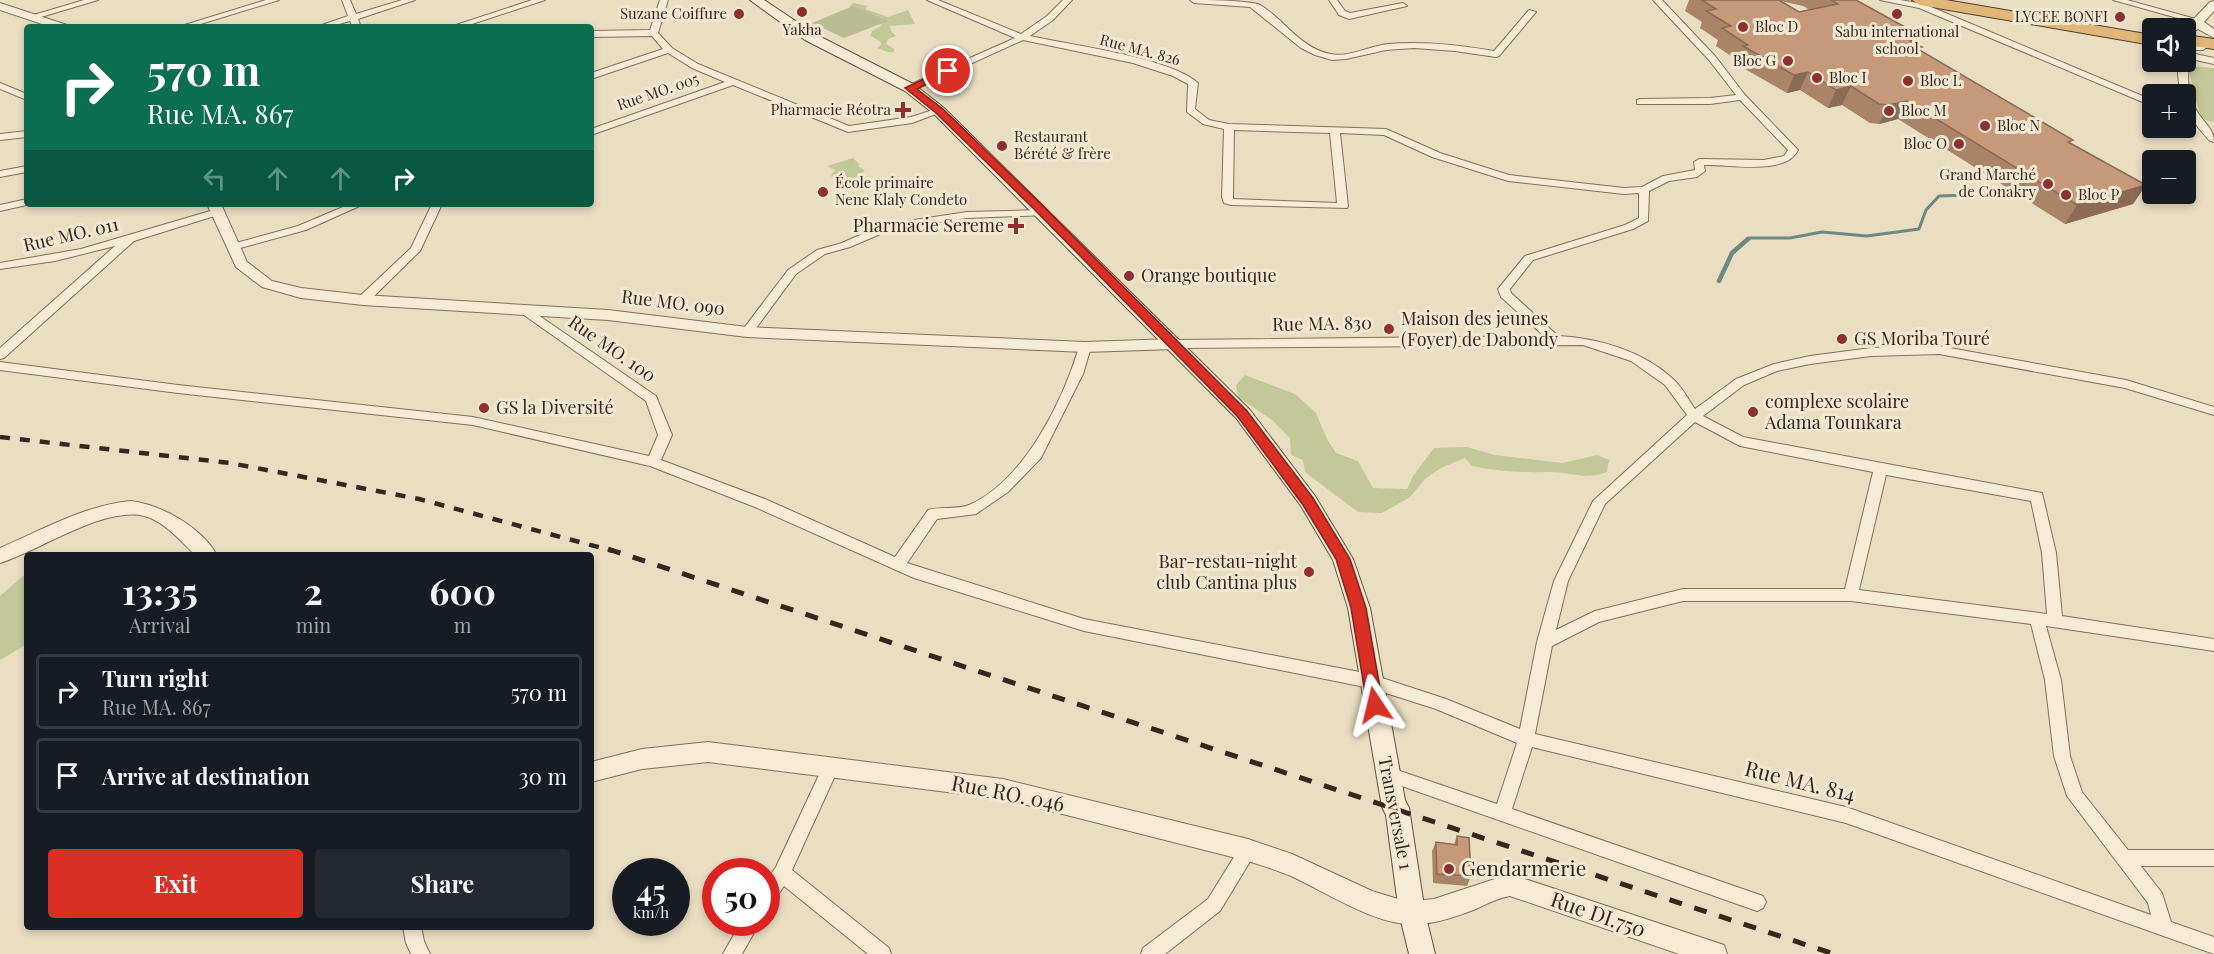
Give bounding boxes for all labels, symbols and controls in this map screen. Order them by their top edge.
place label: Suzane Coiffure [620,3,727,23]
marker: Yakha [795,5,809,19]
place label: LYCEE BONFI [2015,6,2108,26]
marker: Suzane Coiffure [732,7,746,21]
marker: Sabu international school [1890,7,1904,21]
marker: LYCEE BONFI [2113,10,2127,24]
place label: Bloc D [1755,16,1799,36]
map controls [2142,18,2196,204]
button: sound [2142,18,2196,72]
place label: Yakha [781,19,822,39]
marker: Bloc D [1736,20,1750,34]
place label: Sabu international school [1835,21,1959,58]
street label: Rue MA. 826 [1098,29,1183,69]
text: 570 m [147,41,260,97]
pin [922,45,973,96]
icon: right [48,48,126,126]
place label: Bloc G [1733,50,1776,70]
icon: arrive [931,54,964,87]
marker: Bloc G [1781,54,1795,68]
place label: Bloc I [1829,67,1867,87]
street label: Rue MO. 005 [614,68,701,114]
place label: Bloc L [1920,70,1962,90]
marker: Bloc I [1810,71,1824,85]
marker: Bloc L [1901,74,1915,88]
button: + [2142,84,2196,138]
text: Rue MA. 867 [147,95,294,131]
place label: Pharmacie Réotra [771,99,892,119]
place label: Bloc M [1901,100,1947,120]
marker: Pharmacie Réotra [896,103,910,117]
marker: Bloc M [1882,104,1896,118]
place label: Bloc N [1997,115,2041,135]
marker: Bloc N [1978,119,1992,133]
place label: Restaurant Bérété & frère [1014,126,1111,163]
place label: Bloc O [1903,133,1947,153]
marker: Bloc O [1952,137,1966,151]
marker: Restaurant Bérété & frère [995,139,1009,153]
button: − [2142,150,2196,204]
icon: left [198,162,231,195]
icon: ahead [261,162,294,195]
icon: ahead [324,162,357,195]
icon: right [387,162,420,195]
place label: Grand Marché de Conakry [1939,164,2036,201]
place label: École primaire Nene Klaly Condeto [835,172,967,209]
marker: Grand Marché de Conakry [2041,177,2055,191]
place label: Bloc P [2078,184,2120,204]
marker: École primaire Nene Klaly Condeto [816,185,830,199]
marker: Bloc P [2059,188,2073,202]
street label: Rue MO. 011 [21,211,121,257]
place label: Pharmacie Sereme [853,213,1004,237]
marker: Pharmacie Sereme [1009,219,1023,233]
place label: Orange boutique [1141,263,1277,287]
marker: Orange boutique [1122,269,1136,283]
street label: Rue MO. 090 [620,284,726,320]
place label: Maison des jeunes (Foyer) de Dabondy [1401,306,1558,351]
street label: Rue MO. 100 [564,309,661,387]
street label: Rue MA. 830 [1272,310,1372,336]
marker: Maison des jeunes (Foyer) de Dabondy [1382,322,1396,336]
place label: GS Moriba Touré [1854,326,1990,350]
marker: GS Moriba Touré [1835,332,1849,346]
place label: complexe scolaire Adama Tounkara [1764,389,1909,434]
place label: GS la Diversité [496,395,614,419]
marker: GS la Diversité [477,401,491,415]
marker: complexe scolaire Adama Tounkara [1746,405,1760,419]
place label: Bar-restau-night club Cantina plus [1156,549,1298,594]
marker: Bar-restau-night club Cantina plus [1302,565,1316,579]
text: 13:35 [122,566,198,614]
text: 2 [304,566,323,614]
text: 600 [429,566,496,614]
text: Arrival [129,611,191,638]
text: min [296,611,331,638]
text: m [454,611,472,638]
text: Turn right [102,663,208,693]
position arrow [1343,673,1407,737]
icon: right [51,675,84,708]
text: 570 m [511,677,567,707]
text: Rue MA. 867 [102,693,211,720]
street label: Rue MA. 814 [1742,753,1859,807]
street label: Transversale 1 [1373,754,1419,872]
icon: arrive [51,759,84,792]
text: Arrive at destination [102,761,310,791]
text: 30 m [519,761,567,791]
street label: Rue RO. 046 [949,767,1068,817]
button: Exit [48,849,303,918]
button: Share [315,849,570,918]
place label: Gendarmerie [1461,853,1586,881]
speed limit sign: 50 [702,858,780,936]
marker: Gendarmerie [1442,862,1456,876]
text: 45 [636,870,666,910]
street label: Rue DI.750 [1547,884,1650,942]
text: km/h [633,902,669,922]

